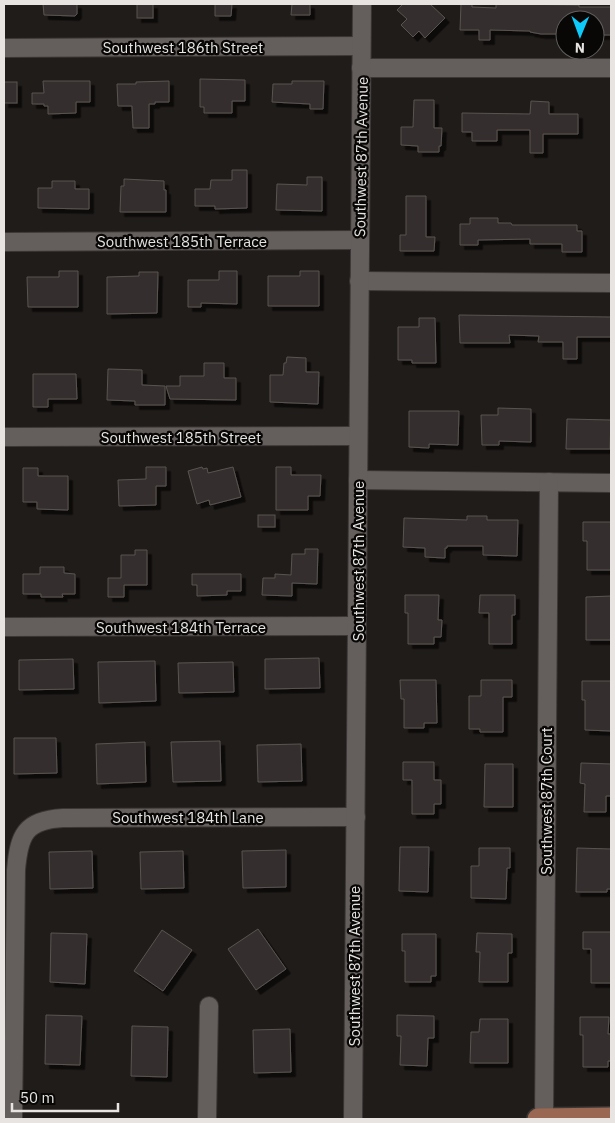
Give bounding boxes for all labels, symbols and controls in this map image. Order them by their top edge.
north arrow [555,10,605,60]
street label: Southwest 186th Street [103,38,263,57]
text: N [575,39,585,57]
street label: Southwest 87th Avenue [350,77,372,237]
street label: Southwest 185th Terrace [97,232,267,251]
street label: Southwest 185th Street [101,428,261,447]
street label: Southwest 87th Avenue [349,481,368,641]
street label: Southwest 184th Terrace [96,618,266,637]
street label: Southwest 87th Court [537,727,556,875]
street label: Southwest 184th Lane [112,808,264,827]
street label: Southwest 87th Avenue [345,886,364,1046]
scale bar [12,1080,119,1112]
text: 50 m [20,1088,55,1107]

